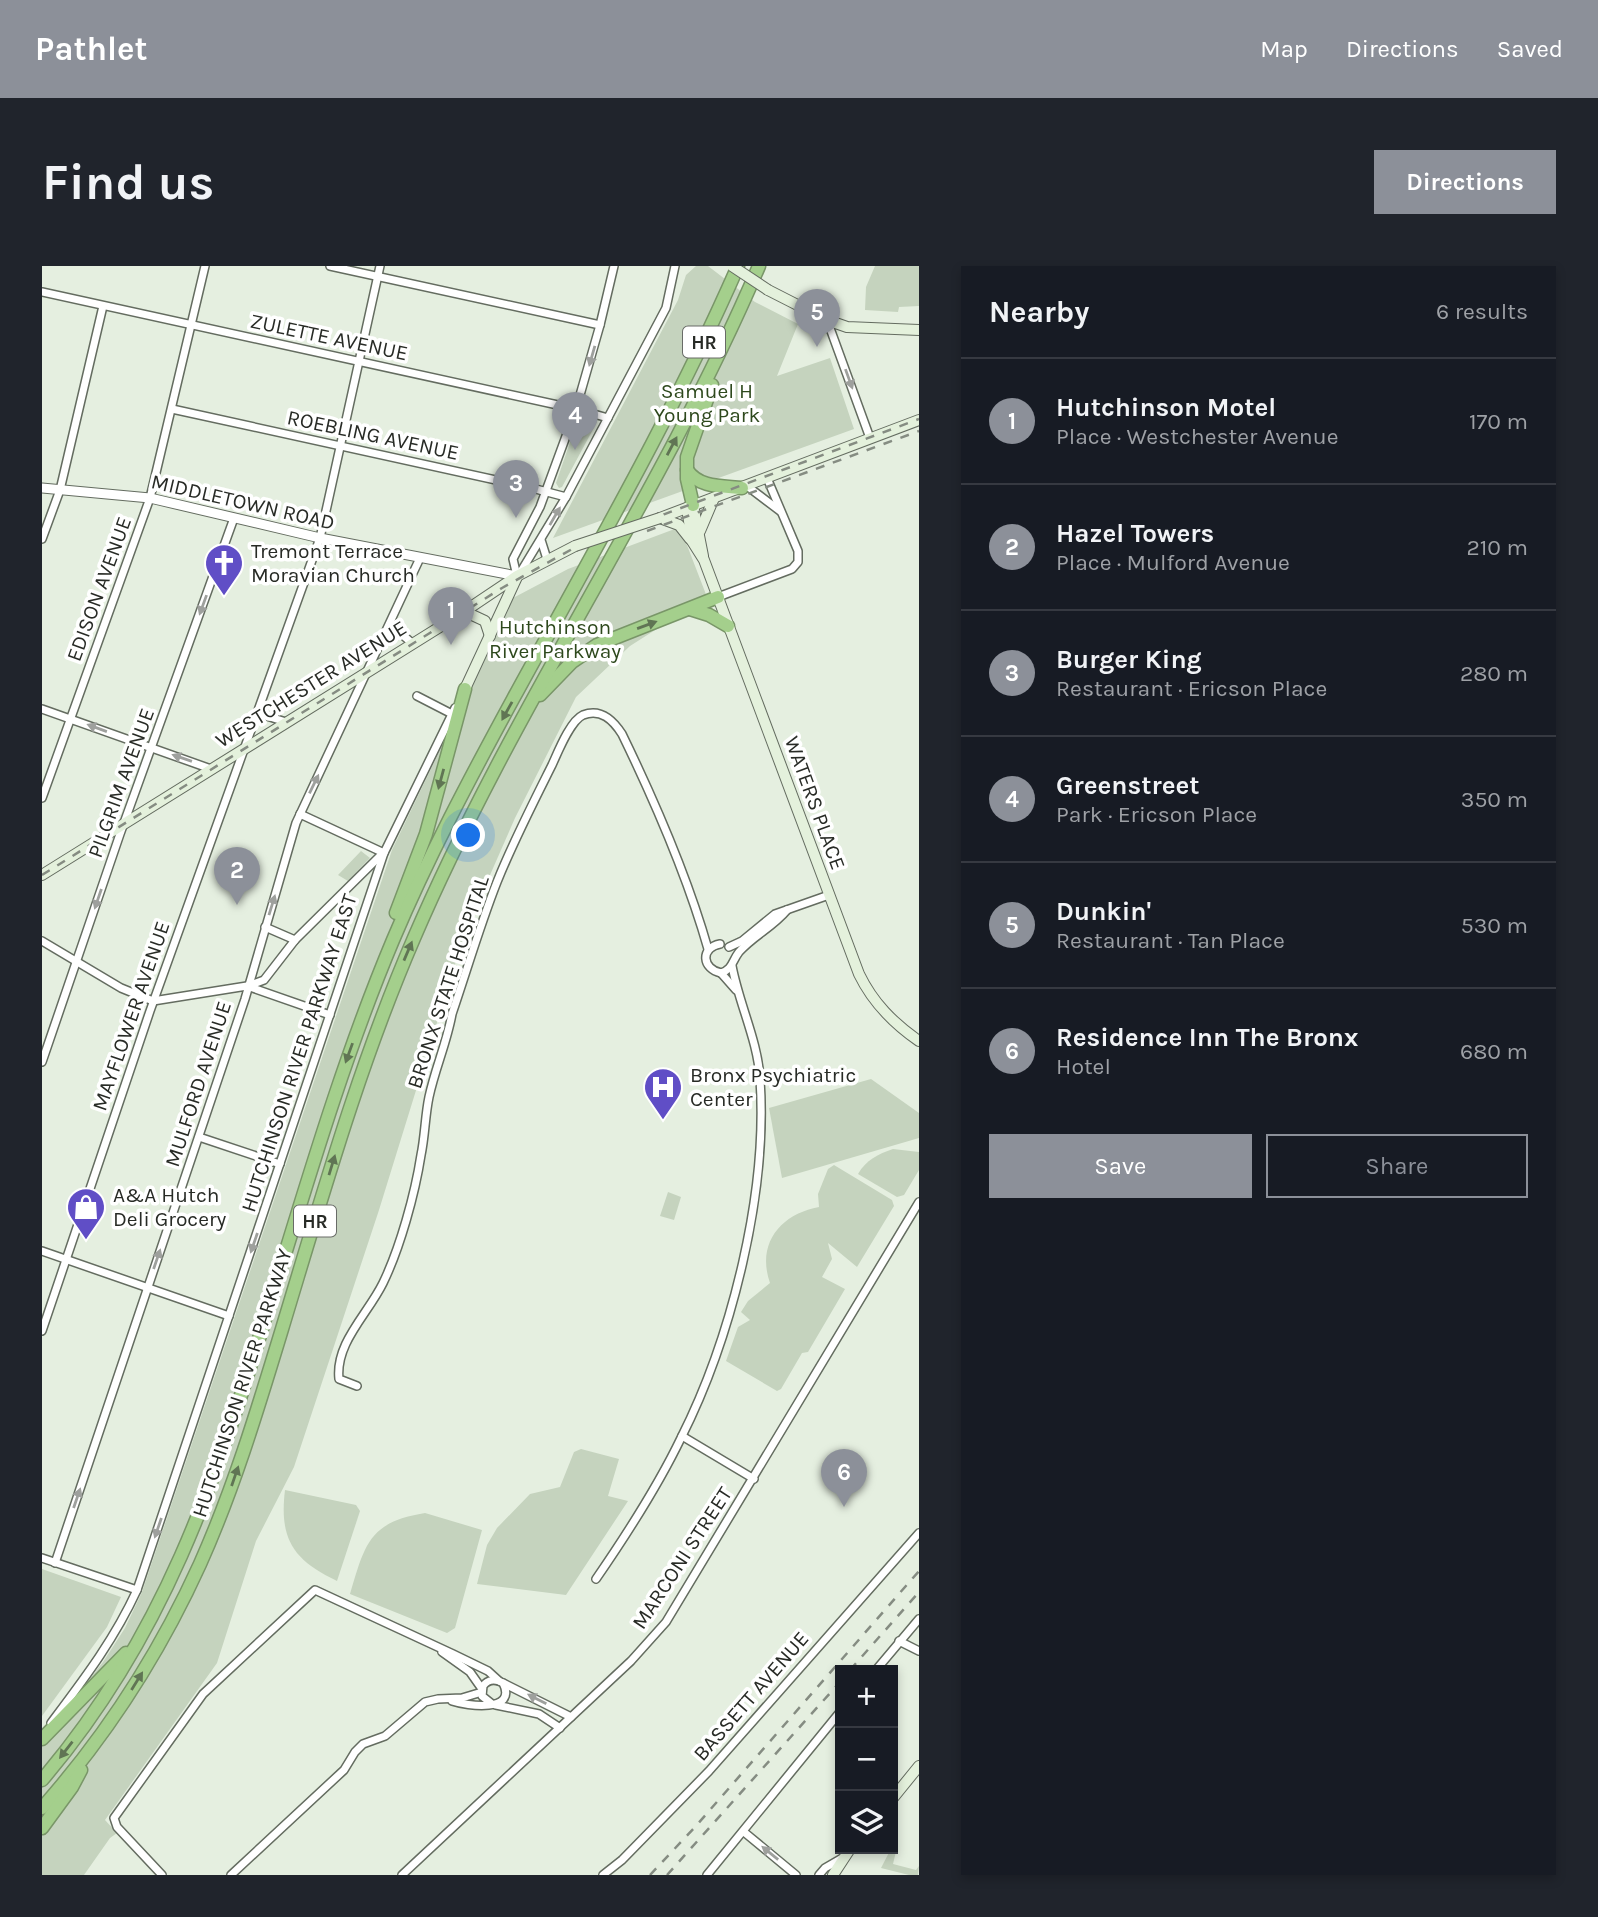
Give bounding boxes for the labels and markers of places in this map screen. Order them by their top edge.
pin: 5 [794,289,840,347]
pin: 4 [552,392,598,450]
pin: 3 [493,460,539,518]
place label: Tremont Terrace Moravian Church [251,539,415,587]
church icon: Tremont Terrace Moravian Church [203,542,245,597]
pin: 1 [428,587,474,645]
pin: 2 [214,847,260,905]
place label: Bronx Psychiatric Center [690,1063,856,1111]
hospital icon: Bronx Psychiatric Center [642,1066,684,1121]
place label: A&A Hutch Deli Grocery [113,1183,227,1231]
shop icon: A&A Hutch Deli Grocery [65,1186,107,1241]
pin: 6 [821,1449,867,1507]

